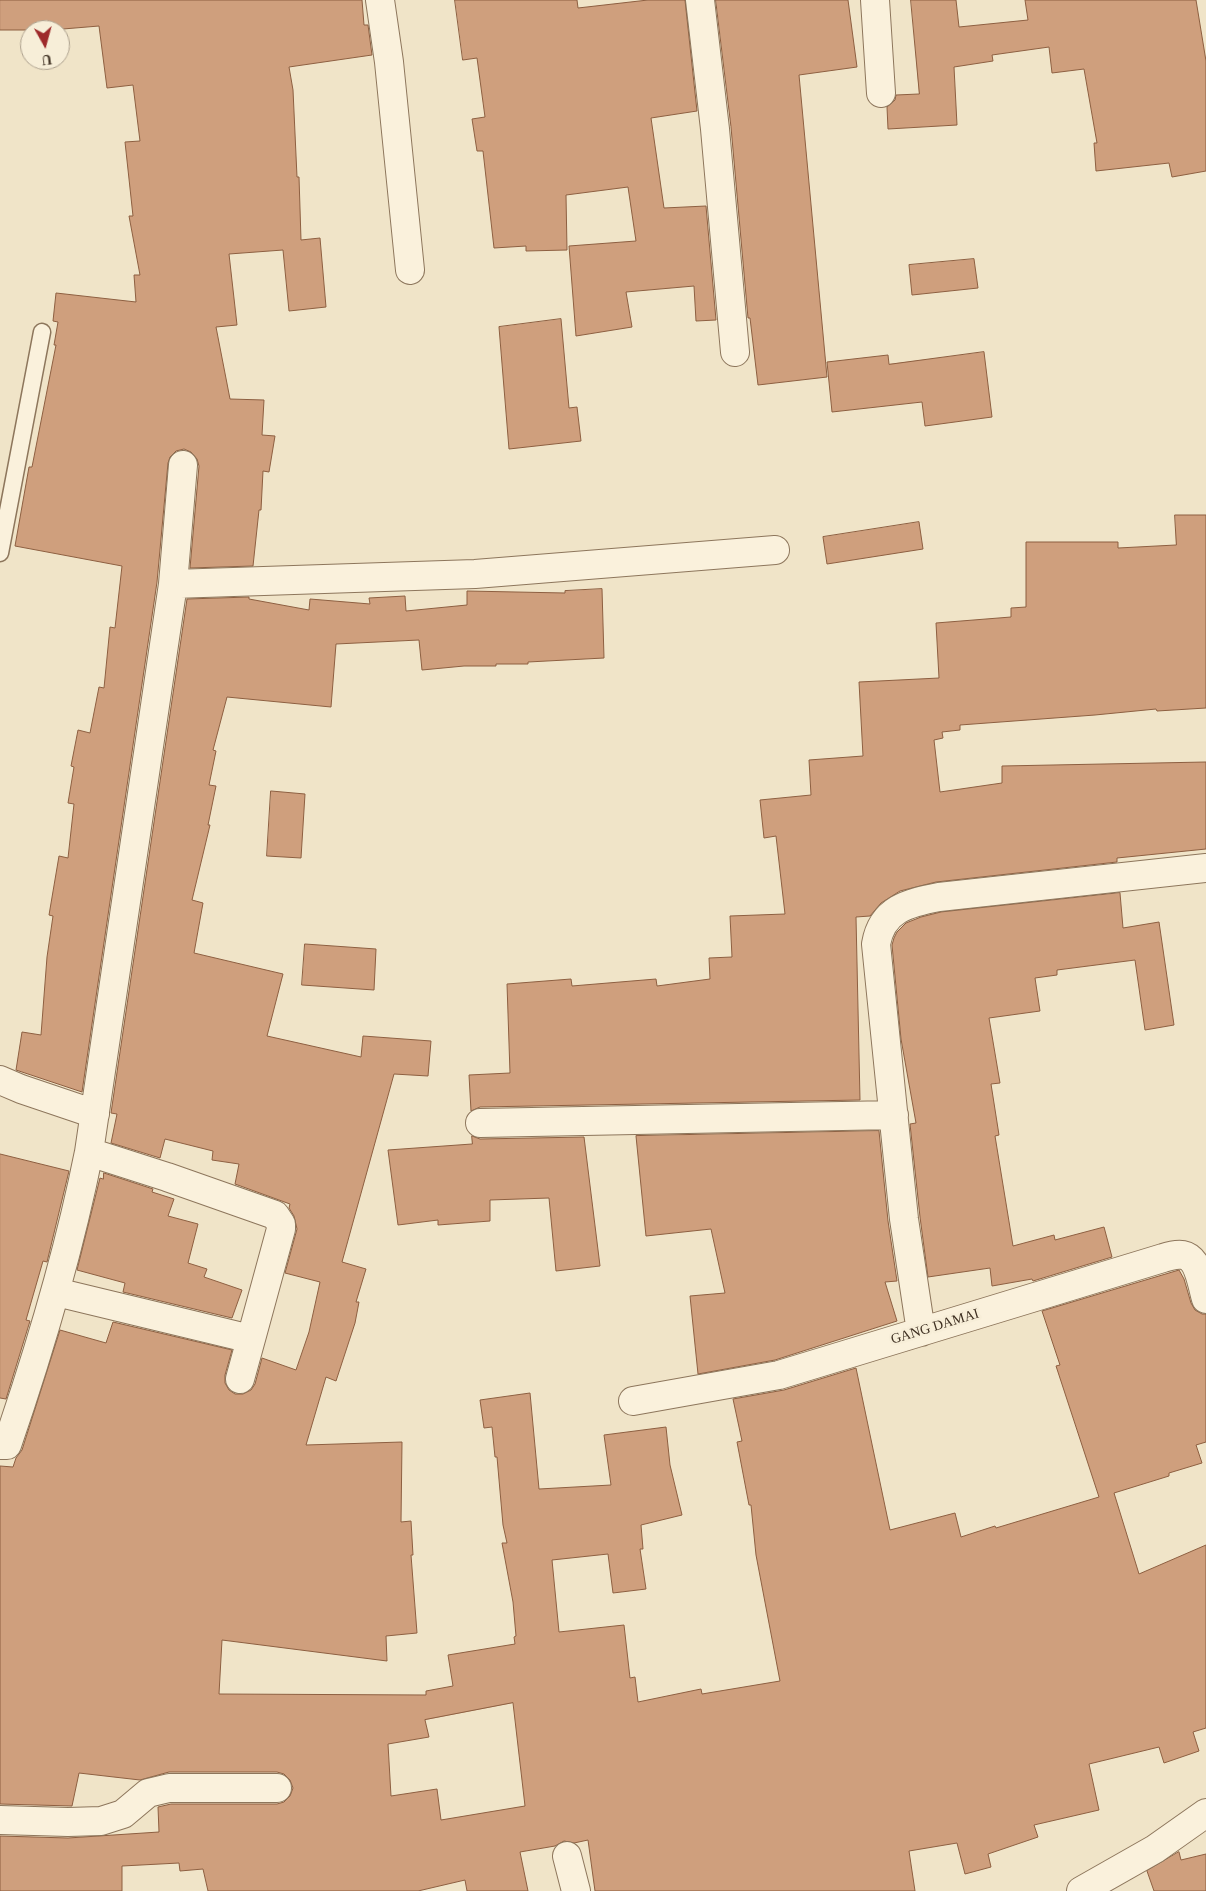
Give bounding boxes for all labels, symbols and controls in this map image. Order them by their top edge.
north arrow [20,20,70,70]
text: U [41,51,53,67]
street label: GANG DAMAI [889,1306,981,1348]

